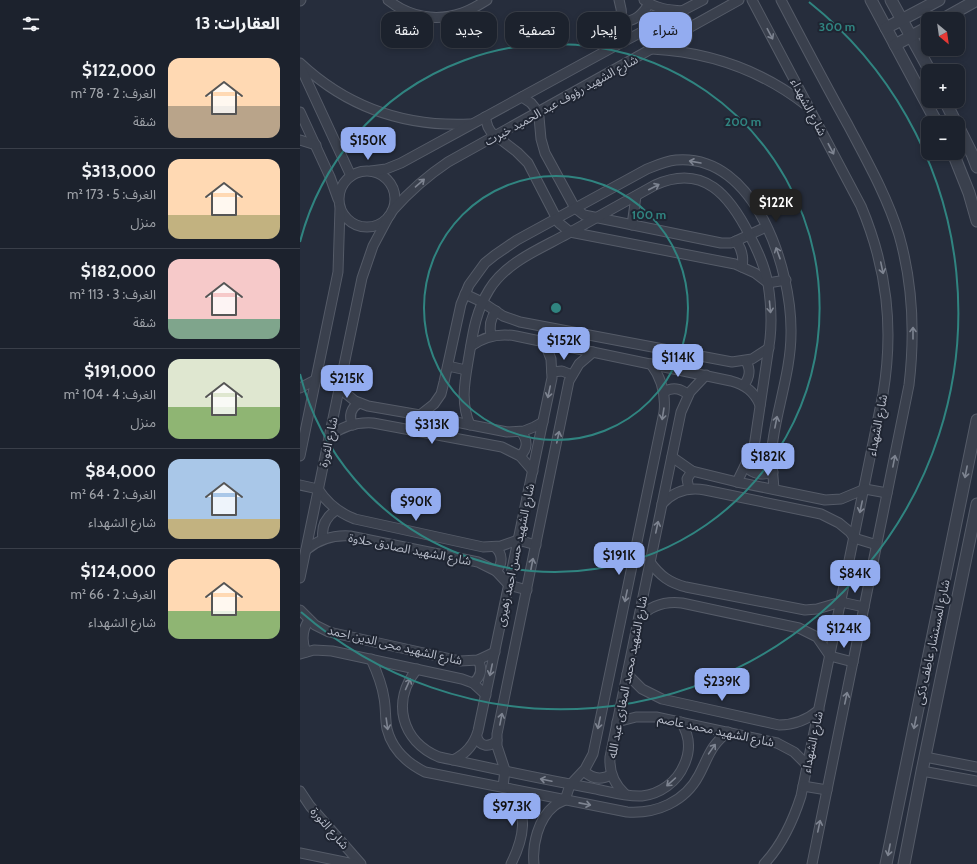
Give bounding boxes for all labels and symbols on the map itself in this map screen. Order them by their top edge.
north arrow [921,12,965,56]
text: 300 m [819,19,855,34]
one-way arrow [767,28,774,40]
street label: شارع الشهيد رؤوف عبد الحميد خيرت [482,51,641,150]
street label: شارع الشهداء [786,76,830,139]
text: 200 m [725,114,761,129]
pin: $150K [340,127,396,161]
one-way arrow [828,143,835,155]
one-way arrow [689,157,702,165]
one-way arrow [414,179,425,188]
one-way arrow [647,182,659,190]
pin: $122K [748,189,804,223]
text: 100 m [632,207,666,222]
one-way arrow [773,248,781,260]
one-way arrow [878,261,886,274]
one-way arrow [767,300,774,313]
centre of rings [549,301,563,315]
pin: $152K [536,327,592,361]
one-way arrow [909,327,917,340]
pin: $114K [650,344,706,378]
pin: $215K [319,365,375,399]
one-way arrow [545,386,553,399]
street label: شارع الشهداء [864,393,892,458]
one-way arrow [659,407,667,420]
pin: $313K [404,411,460,445]
street label: شارع الثورة [315,415,343,469]
one-way arrow [773,416,781,429]
one-way arrow [554,431,562,444]
pin: $182K [740,443,796,477]
one-way arrow [890,455,898,468]
one-way arrow [962,465,970,478]
street label: شارع الشهيد حسن احمد زهيرى [493,482,539,628]
pin: $90K [392,488,440,522]
one-way arrow [856,500,864,513]
one-way arrow [654,521,662,534]
street label: شارع الشهيد الصادق حلاوة [347,530,473,570]
pin: $191K [591,542,647,576]
one-way arrow [528,558,536,571]
pin: $84K [831,560,879,594]
street label: شارع المستشار عاطف ذكى [911,578,955,706]
one-way arrow [621,589,629,602]
street label: شارع الشهيد محمد المغازى عبد الله [604,594,652,760]
pin: $124K [816,615,872,649]
street label: شارع الشهيد محى الدين احمد [326,622,464,670]
one-way arrow [487,664,495,677]
pin: $239K [694,668,750,702]
one-way arrow [404,678,412,690]
one-way arrow [842,692,850,705]
street label: شارع الشهيد محمد عاصم [656,710,776,752]
street label: شارع الشهداء [798,710,828,775]
one-way arrow [497,713,505,726]
one-way arrow [595,716,603,729]
one-way arrow [911,716,919,729]
one-way arrow [383,717,391,730]
one-way arrow [708,744,716,755]
one-way arrow [540,775,553,783]
one-way arrow [666,778,676,787]
pin: $97.3K [479,793,545,827]
one-way arrow [578,800,591,808]
street label: شارع الثورة [306,804,352,853]
one-way arrow [816,820,824,833]
one-way arrow [885,843,893,856]

